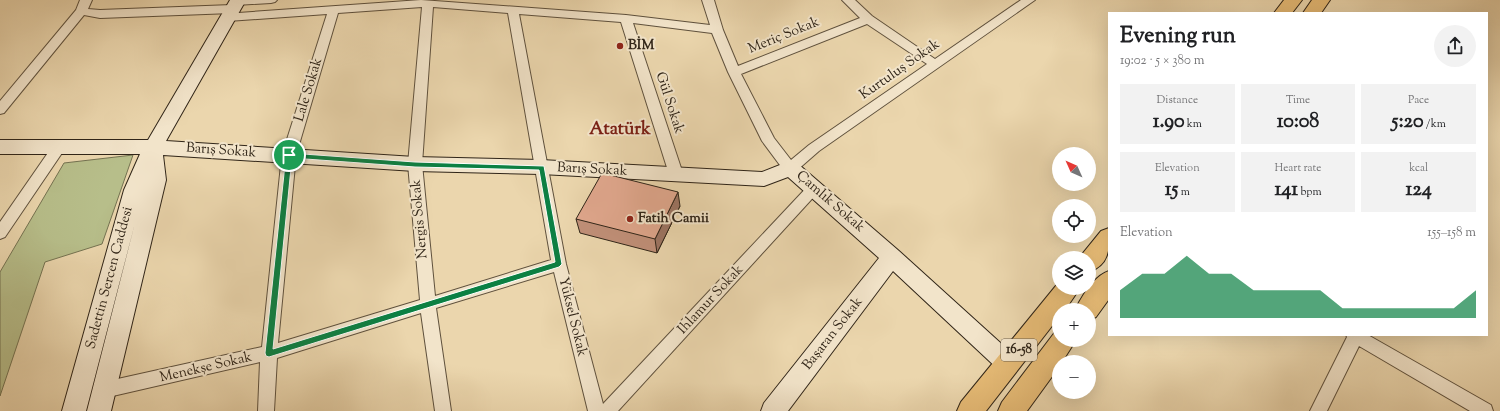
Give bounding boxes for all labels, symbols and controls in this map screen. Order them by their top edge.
street label: Meriç Sokak [745,12,823,59]
text: Evening run [1120,21,1236,53]
button: share [1434,25,1476,67]
street label: Kurtuluş Sokak [856,35,944,105]
place label: BİM [628,36,654,56]
marker: BİM [615,41,625,51]
text: 19:02 · 5 × 380 m [1120,52,1205,70]
street label: Lale Sokak [290,55,328,124]
street label: Gül Sokak [650,69,689,137]
text: Distance [1157,92,1198,108]
text: Time [1286,92,1310,108]
text: Pace [1408,92,1429,108]
text: 1.90 [1153,108,1184,137]
text: 10:08 [1277,108,1319,137]
text: 5:20 [1392,108,1424,137]
text: km [1184,116,1202,132]
text: /km [1424,116,1446,132]
district label: Atatürk [589,117,651,143]
pin [272,138,306,172]
street label: Barış Sokak [185,139,257,163]
icon: arrive [278,144,300,166]
north arrow [1052,147,1096,191]
map controls [1052,147,1096,399]
street label: Barış Sokak [556,158,628,182]
text: Elevation [1155,160,1200,176]
text: Heart rate [1275,160,1321,176]
text: kcal [1409,160,1428,176]
street label: Çamlık Sokak [791,166,869,238]
text: 15 [1165,176,1178,205]
text: 141 [1274,176,1298,205]
text: 124 [1406,176,1432,205]
street label: Nergis Sokak [407,178,433,260]
text: m [1178,184,1190,200]
text: bpm [1298,184,1322,200]
button: locate [1052,199,1096,243]
street label: Sadettin Sercen Caddesi [81,205,139,351]
place label: Fatih Camii [638,209,709,229]
marker: Fatih Camii [625,214,635,224]
text: Elevation [1120,224,1173,242]
text: 155–158 m [1427,224,1476,242]
button: layers [1052,251,1096,295]
street label: Ihlamur Sokak [673,261,749,339]
street label: Yüksel Sokak [552,275,592,359]
street label: Başaran Sokak [798,293,868,375]
button: + [1052,303,1096,347]
road number: 16-58 [1001,339,1037,361]
street label: Menekşe Sokak [158,348,254,388]
button: − [1052,355,1096,399]

